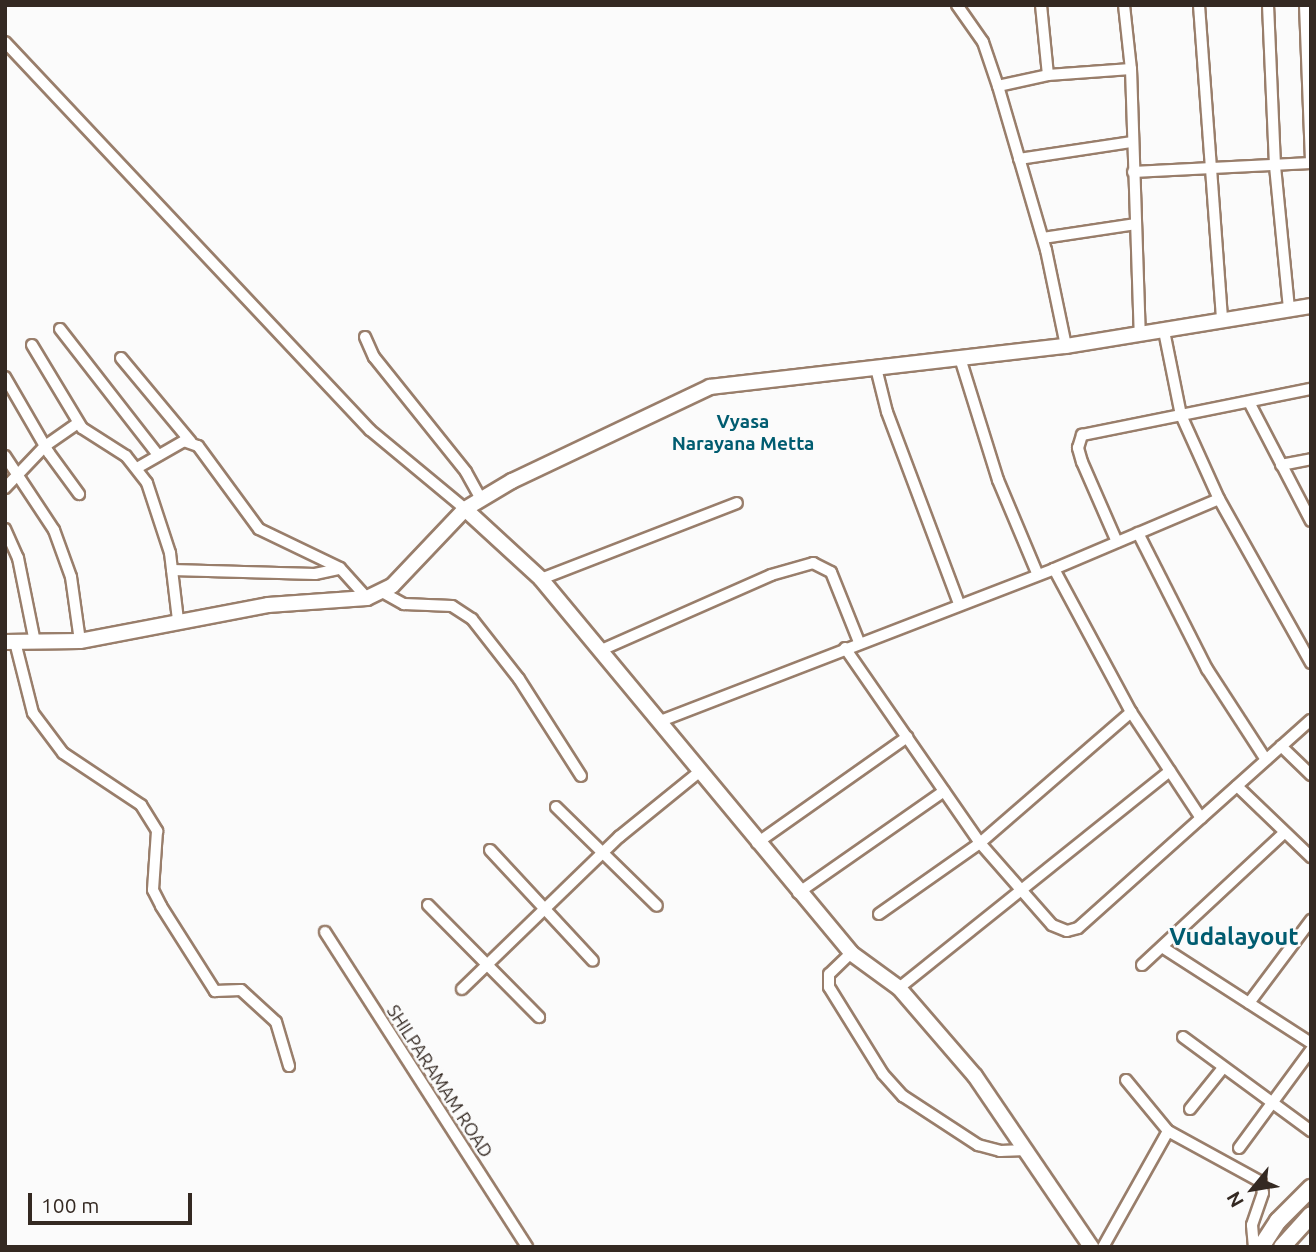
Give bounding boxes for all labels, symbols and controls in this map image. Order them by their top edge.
district label: Vyasa Narayana Metta [672,411,814,455]
district label: Vudalayout [1169,923,1299,951]
street label: SHILPARAMAM ROAD [383,1001,497,1161]
north arrow [1218,1154,1288,1224]
scale bar [32,1178,196,1222]
text: N [1222,1188,1248,1211]
text: 100 m [41,1193,99,1217]

